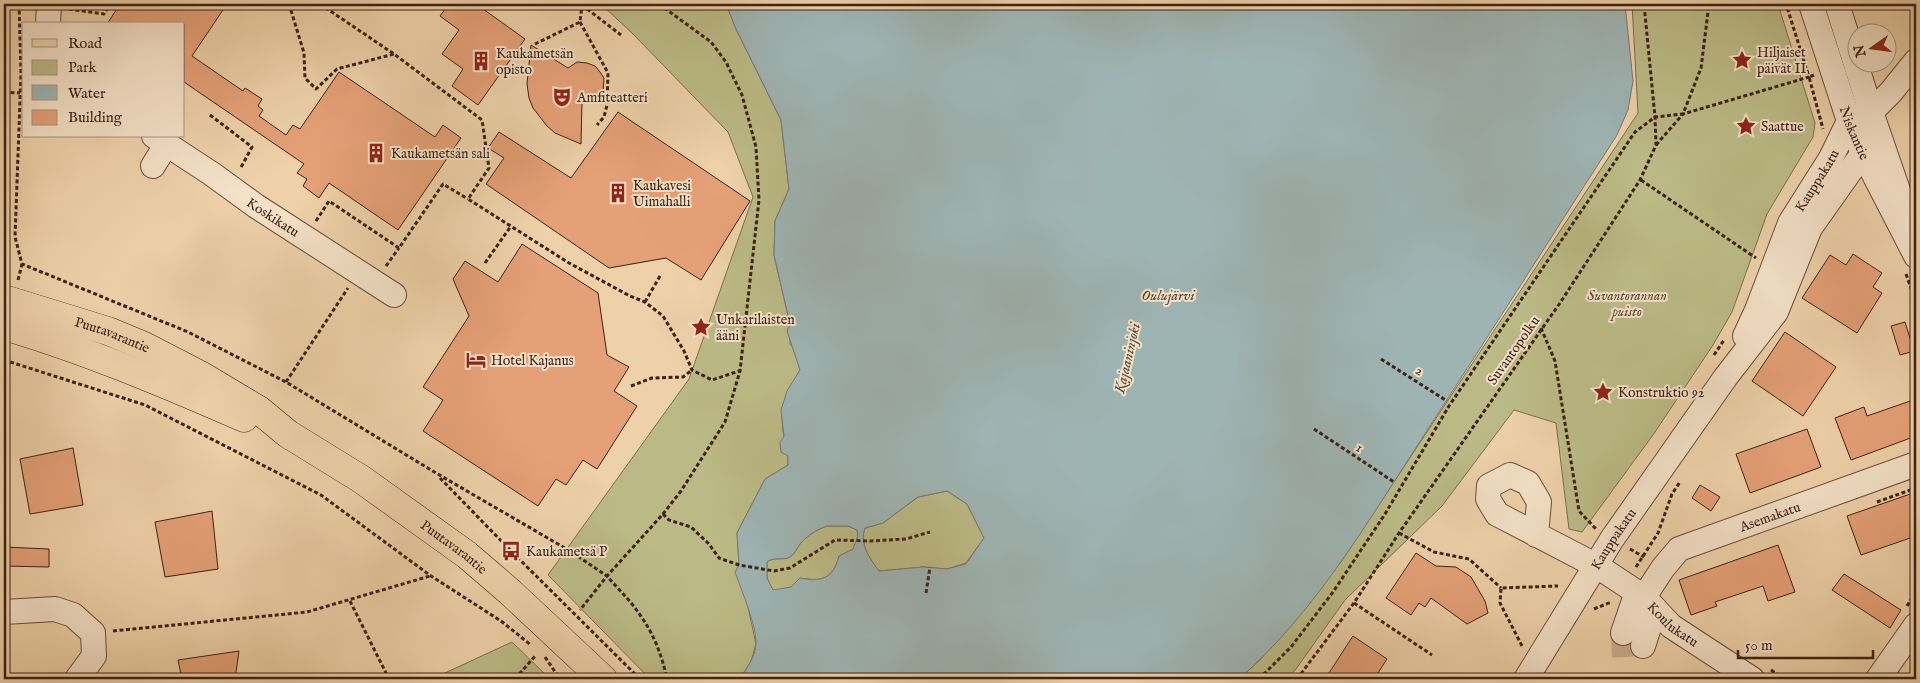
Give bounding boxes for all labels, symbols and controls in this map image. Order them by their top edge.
legend [22,22,185,138]
north arrow [1848,22,1898,72]
text: Road [68,34,103,53]
text: N [1850,43,1871,60]
place label: Hiljaiset päivät II [1757,44,1806,78]
place label: Kaukametsän opisto [496,45,574,79]
place icon: Hiljaiset päivät II [1731,49,1753,71]
building icon: Kaukametsän opisto [470,50,492,72]
text: Park [68,58,98,77]
text: Water [68,84,106,103]
theatre icon: Amfiteatteri [551,86,573,108]
place label: Amfiteatteri [576,89,648,107]
street label: Niskantie [1835,104,1873,164]
text: Building [68,108,123,127]
place icon: Saattue [1735,115,1757,137]
place label: Saattue [1761,118,1804,136]
building icon: Kaukametsän sali [365,142,387,164]
place label: Kaukametsän sali [391,145,490,163]
street label: Kauppakatu [1791,147,1844,216]
place label: Kaukavesi Uimahalli [633,177,691,211]
building icon: Kaukavesi Uimahalli [607,182,629,204]
street label: Koskikatu [242,194,302,241]
water label: Oulujärvi [1141,286,1196,305]
park label: Suvantorannan puisto [1587,287,1667,321]
place label: Unkarilaisten ääni [716,311,795,345]
street label: Puutavarantie [72,313,153,358]
street label: Suvantopolku [1483,313,1544,389]
place icon: Unkarilaisten ääni [690,316,712,338]
water label: Kajaaninjoki [1110,319,1145,396]
hotel icon: Hotel Kajanus [465,349,487,371]
place label: Hotel Kajanus [491,352,574,370]
street label: 2 [1412,361,1427,380]
place icon: Konstruktio 92 [1592,381,1614,403]
place label: Konstruktio 92 [1618,384,1705,402]
street label: 1 [1352,439,1367,457]
street label: Asemakatu [1736,498,1803,537]
street label: Kauppakatu [1587,505,1641,574]
street label: Puutavarantie [417,517,491,579]
bus stop icon: Kaukametsä P [500,540,522,562]
place label: Kaukametsä P [526,543,607,561]
street label: Koulukatu [1643,598,1701,651]
scale bar [1738,628,1872,660]
text: 50 m [1745,636,1773,655]

